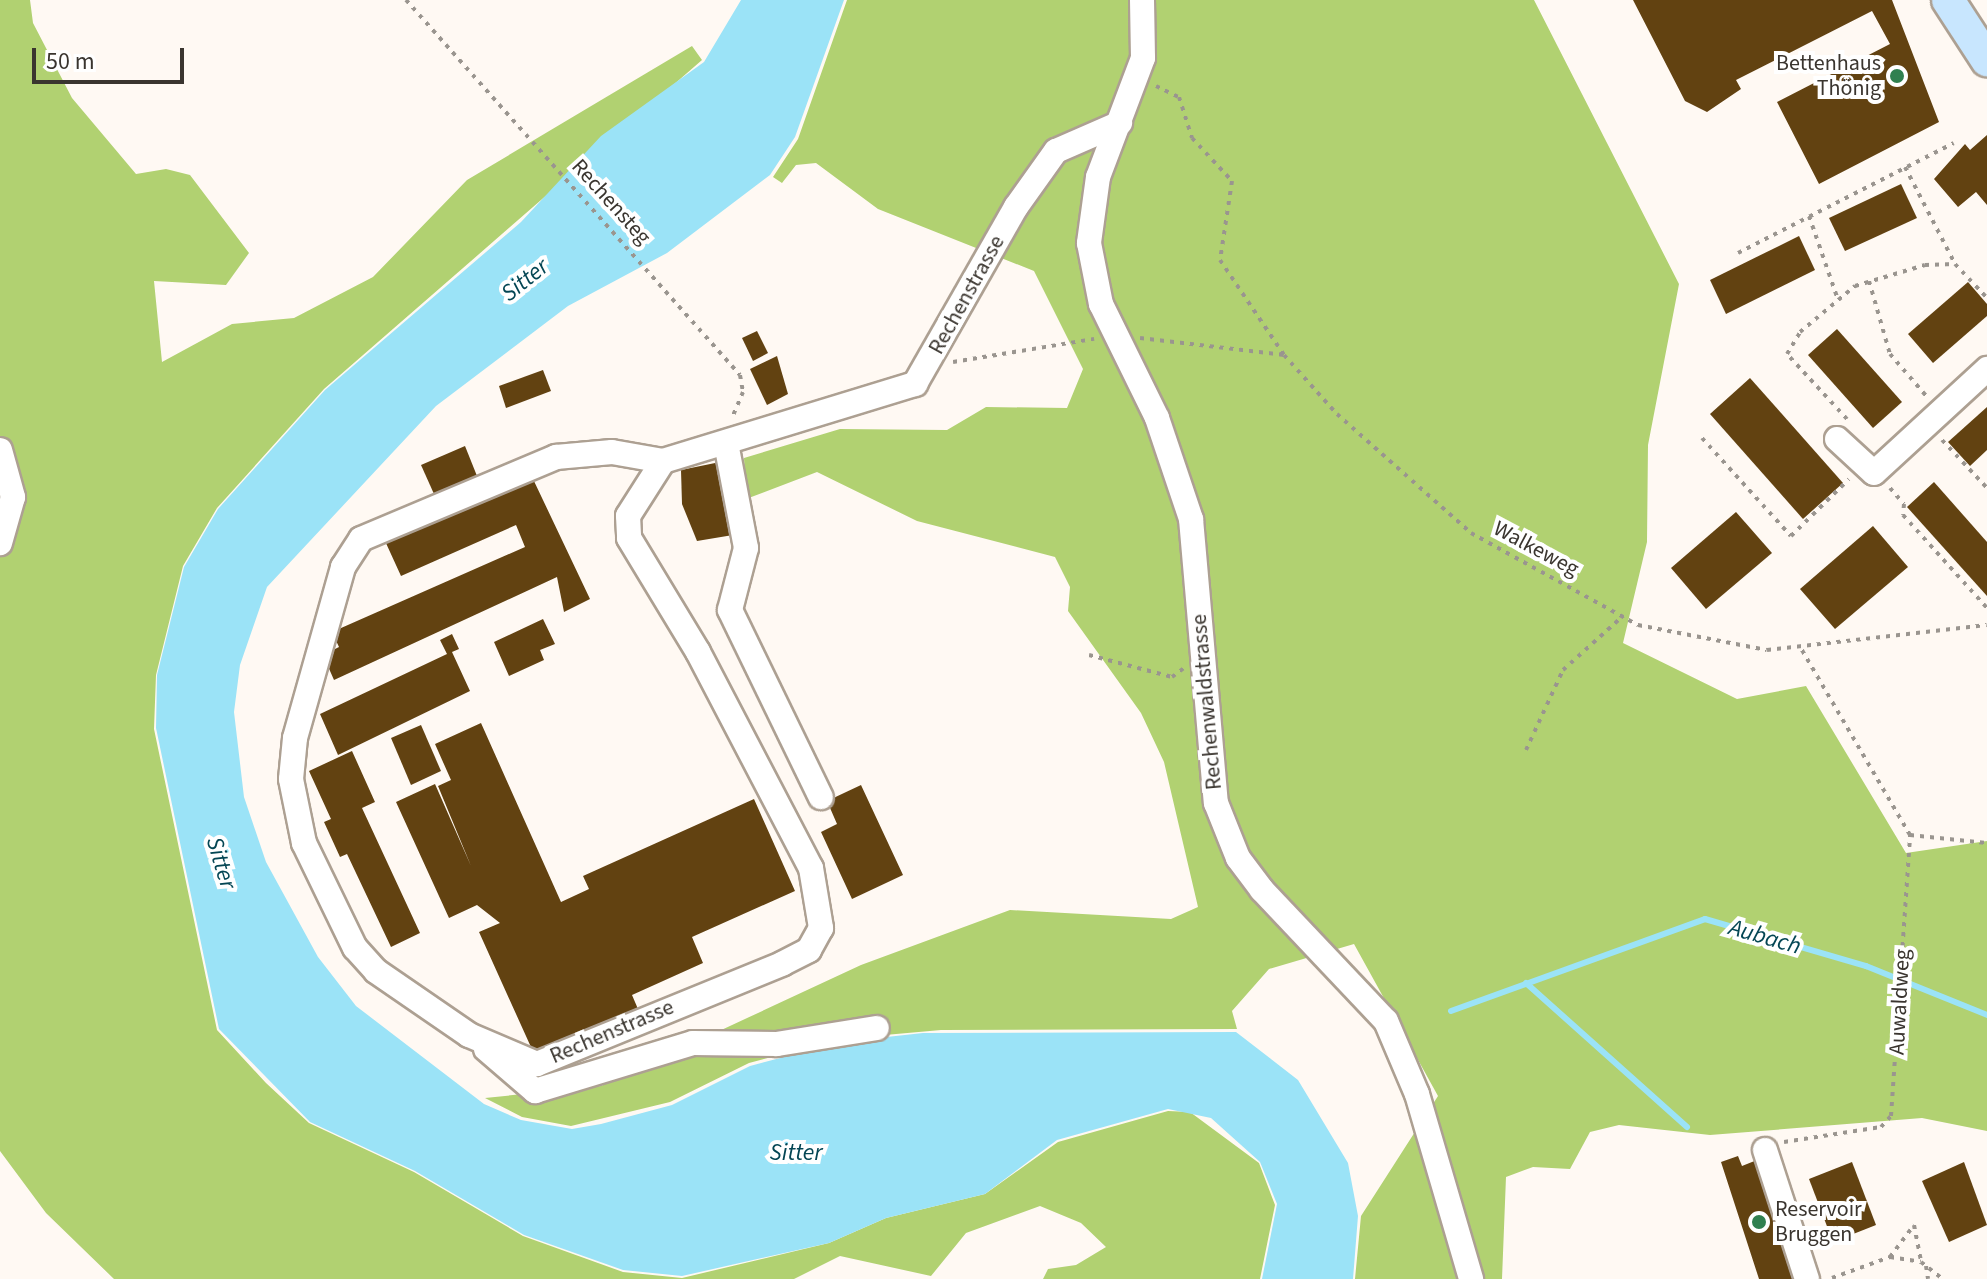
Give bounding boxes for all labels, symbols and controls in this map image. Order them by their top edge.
scale bar [36,32,188,82]
text: 50 m [46,44,95,79]
place label: Bettenhaus Thönig [1776,50,1881,102]
marker: Bettenhaus Thönig [1888,67,1906,85]
street label: Rechensteg [566,154,656,250]
street label: Rechenstrasse [923,231,1011,359]
water label: Sitter [495,252,555,308]
street label: Walkeweg [1489,516,1583,582]
street label: Rechenwaldstrasse [1186,613,1228,791]
water label: Sitter [200,834,242,892]
water label: Aubach [1726,913,1804,961]
street label: Auwaldweg [1884,948,1916,1056]
street label: Rechenstrasse [546,994,678,1070]
water label: Sitter [770,1139,822,1167]
place label: Reservoir Bruggen [1775,1196,1862,1248]
marker: Reservoir Bruggen [1750,1213,1768,1231]

